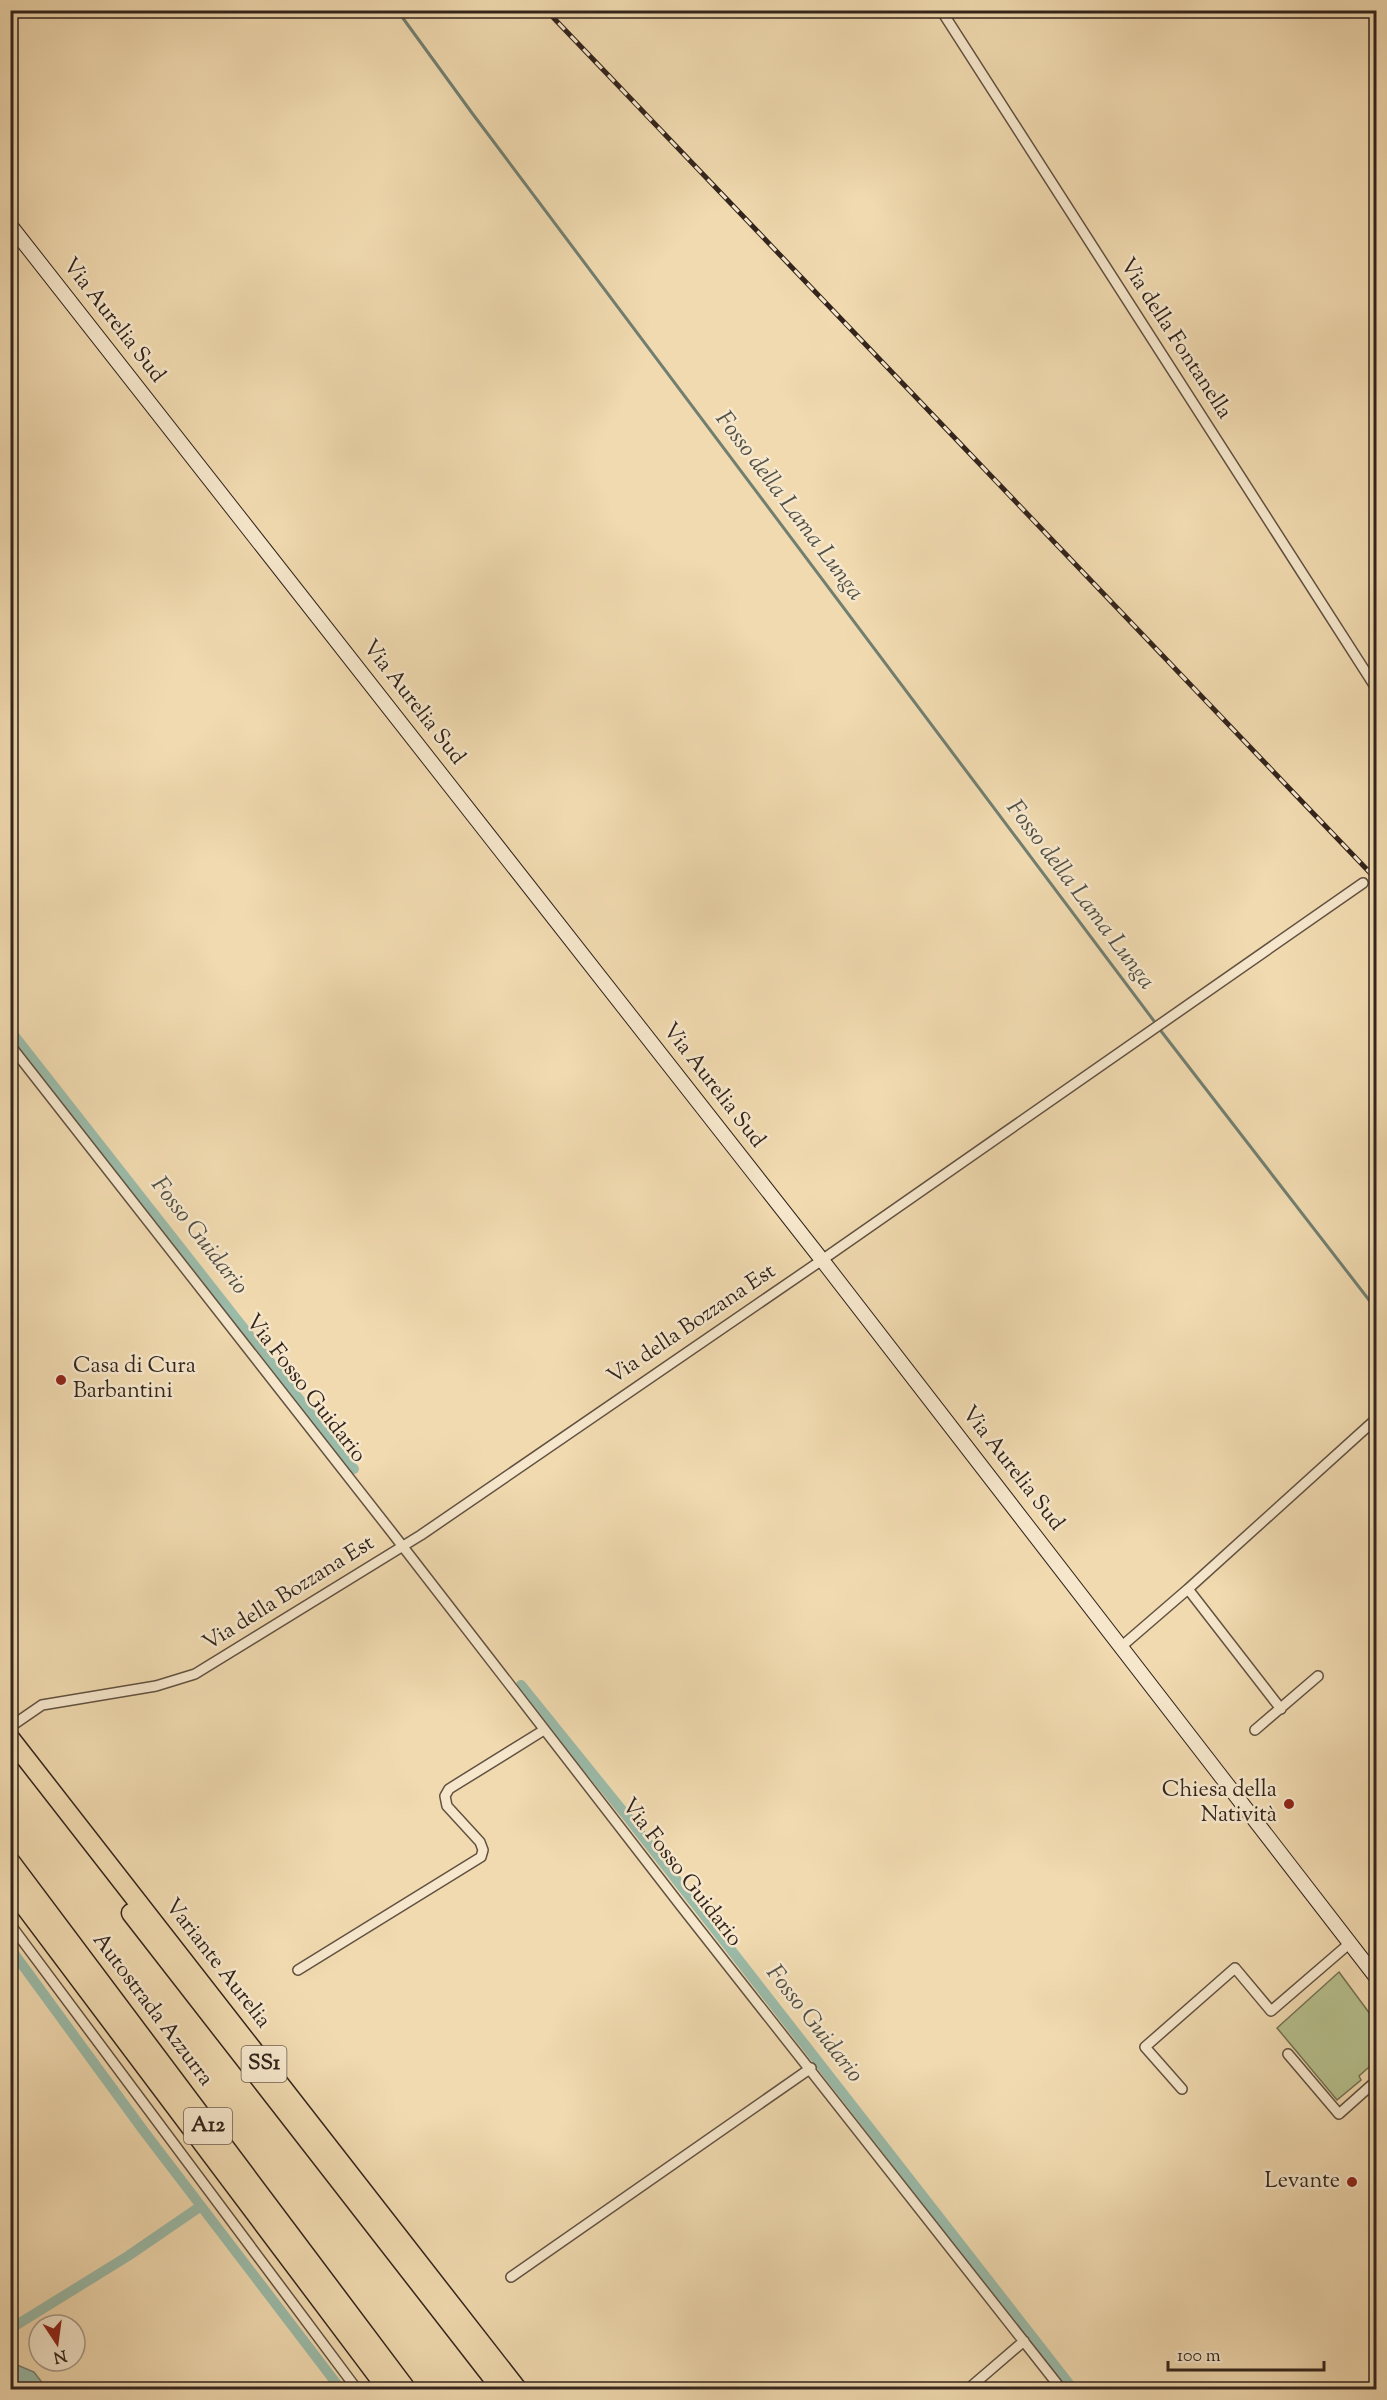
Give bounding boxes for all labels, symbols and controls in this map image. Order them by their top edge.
street label: Via Aurelia Sud [54,252,172,390]
street label: Via della Fontanella [1111,252,1239,426]
water label: Fosso della Lama Lunga [706,404,872,608]
street label: Via Aurelia Sud [354,634,472,772]
water label: Fosso della Lama Lunga [997,793,1163,997]
street label: Via Aurelia Sud [654,1017,772,1155]
water label: Fosso Guidario [142,1170,256,1302]
street label: Via della Bozzana Est [601,1256,783,1393]
street label: Via Fosso Guidario [237,1308,373,1470]
place label: Casa di Cura Barbantini [73,1351,196,1408]
marker: Casa di Cura Barbantini [54,1373,68,1387]
street label: Via Aurelia Sud [953,1400,1071,1538]
street label: Via della Bozzana Est [197,1528,381,1660]
place label: Chiesa della Natività [1162,1775,1277,1832]
street label: Via Fosso Guidario [613,1792,749,1954]
marker: Chiesa della Natività [1282,1797,1296,1811]
street label: Variante Aurelia [156,1892,278,2036]
street label: Autostrada Azzurra [84,1927,220,2093]
water label: Fosso Guidario [757,1958,871,2090]
road number: SS1 [242,2046,286,2082]
road number: A12 [184,2108,232,2144]
place label: Levante [1265,2166,1340,2198]
marker: Levante [1345,2175,1359,2189]
north arrow [27,2313,87,2373]
scale bar [1168,2334,1324,2372]
text: N [51,2343,69,2368]
text: 100 m [1177,2344,1221,2370]

